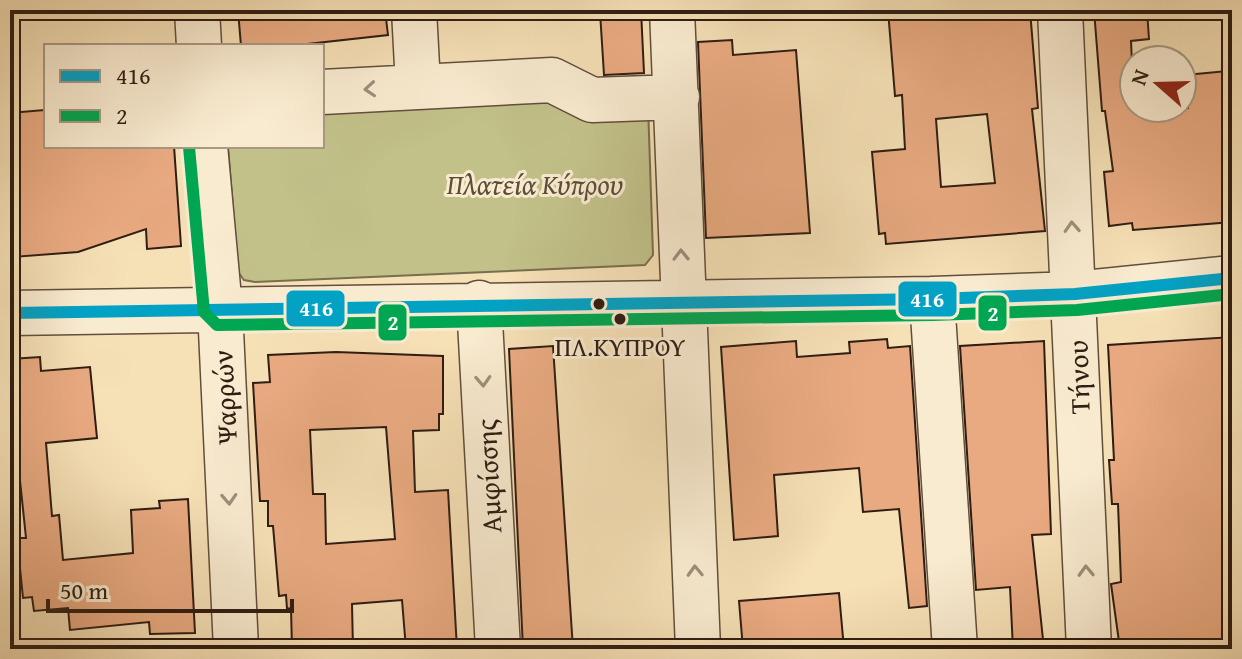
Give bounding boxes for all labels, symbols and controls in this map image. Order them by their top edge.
legend [44,44,324,148]
north arrow [1118,44,1198,124]
text: 416 [116,58,151,93]
text: N [1122,65,1157,90]
one-way arrow [363,80,376,97]
text: 2 [116,98,128,133]
park label: Πλατεία Κύπρου [446,163,623,204]
one-way arrow [1063,220,1080,233]
one-way arrow [673,248,690,261]
line badge: 416 [897,280,958,318]
text: 416 [910,283,944,315]
line badge: 416 [285,289,346,328]
text: 416 [299,292,333,324]
line badge: 2 [977,294,1008,332]
unlabelled marker [591,296,607,312]
text: 2 [987,297,999,329]
line badge: 2 [377,303,408,342]
text: 2 [387,306,399,338]
marker: ΠΛ.ΚΥΠΡΟΥ [612,311,628,327]
place label: ΠΛ.ΚΥΠΡΟΥ [555,327,686,366]
street label: Τήνου [1056,339,1100,415]
street label: Ψαρρών [201,349,247,446]
one-way arrow [474,375,491,388]
street label: Αμφίσσης [465,418,511,534]
one-way arrow [220,493,237,506]
scale bar [48,563,292,613]
one-way arrow [686,564,703,577]
one-way arrow [1077,564,1094,577]
text: 50 m [60,573,108,608]

